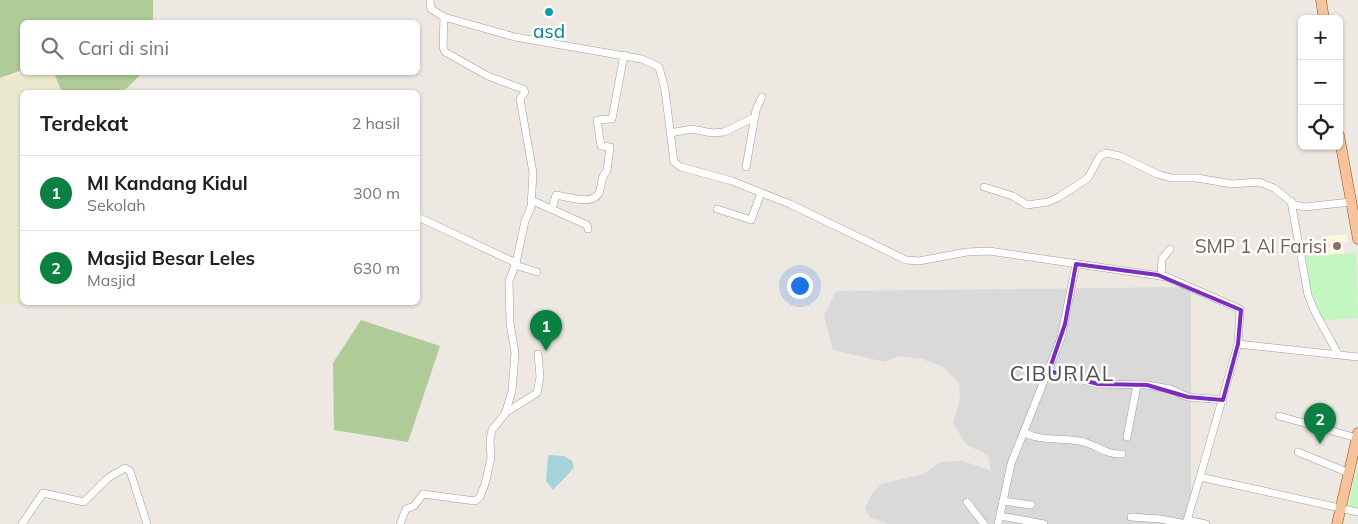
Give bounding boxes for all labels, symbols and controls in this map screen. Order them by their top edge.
marker: asd [543,6,555,18]
map controls [1298,15,1343,150]
button: + [1298,15,1343,60]
place label: asd [533,19,565,43]
search box [20,20,420,75]
icon: search [38,34,66,62]
text: Cari di sini [78,36,169,60]
button: − [1298,60,1343,105]
button: locate [1298,105,1343,150]
text: Terdekat [40,110,128,136]
text: 2 hasil [352,113,400,133]
text: MI Kandang Kidul [87,171,248,195]
text: 1 [51,183,61,203]
text: 300 m [353,183,400,203]
text: Sekolah [87,195,146,215]
place label: SMP 1 Al Farisi [1195,234,1327,258]
marker: SMP 1 Al Farisi [1331,240,1343,252]
text: Masjid Besar Leles [87,246,255,270]
text: 2 [51,258,61,278]
text: 630 m [353,258,400,278]
text: Masjid [87,270,135,290]
your location [787,273,813,299]
pin: 1 [530,310,562,351]
district label: CIBURIAL [1010,360,1114,386]
pin: 2 [1304,403,1336,444]

